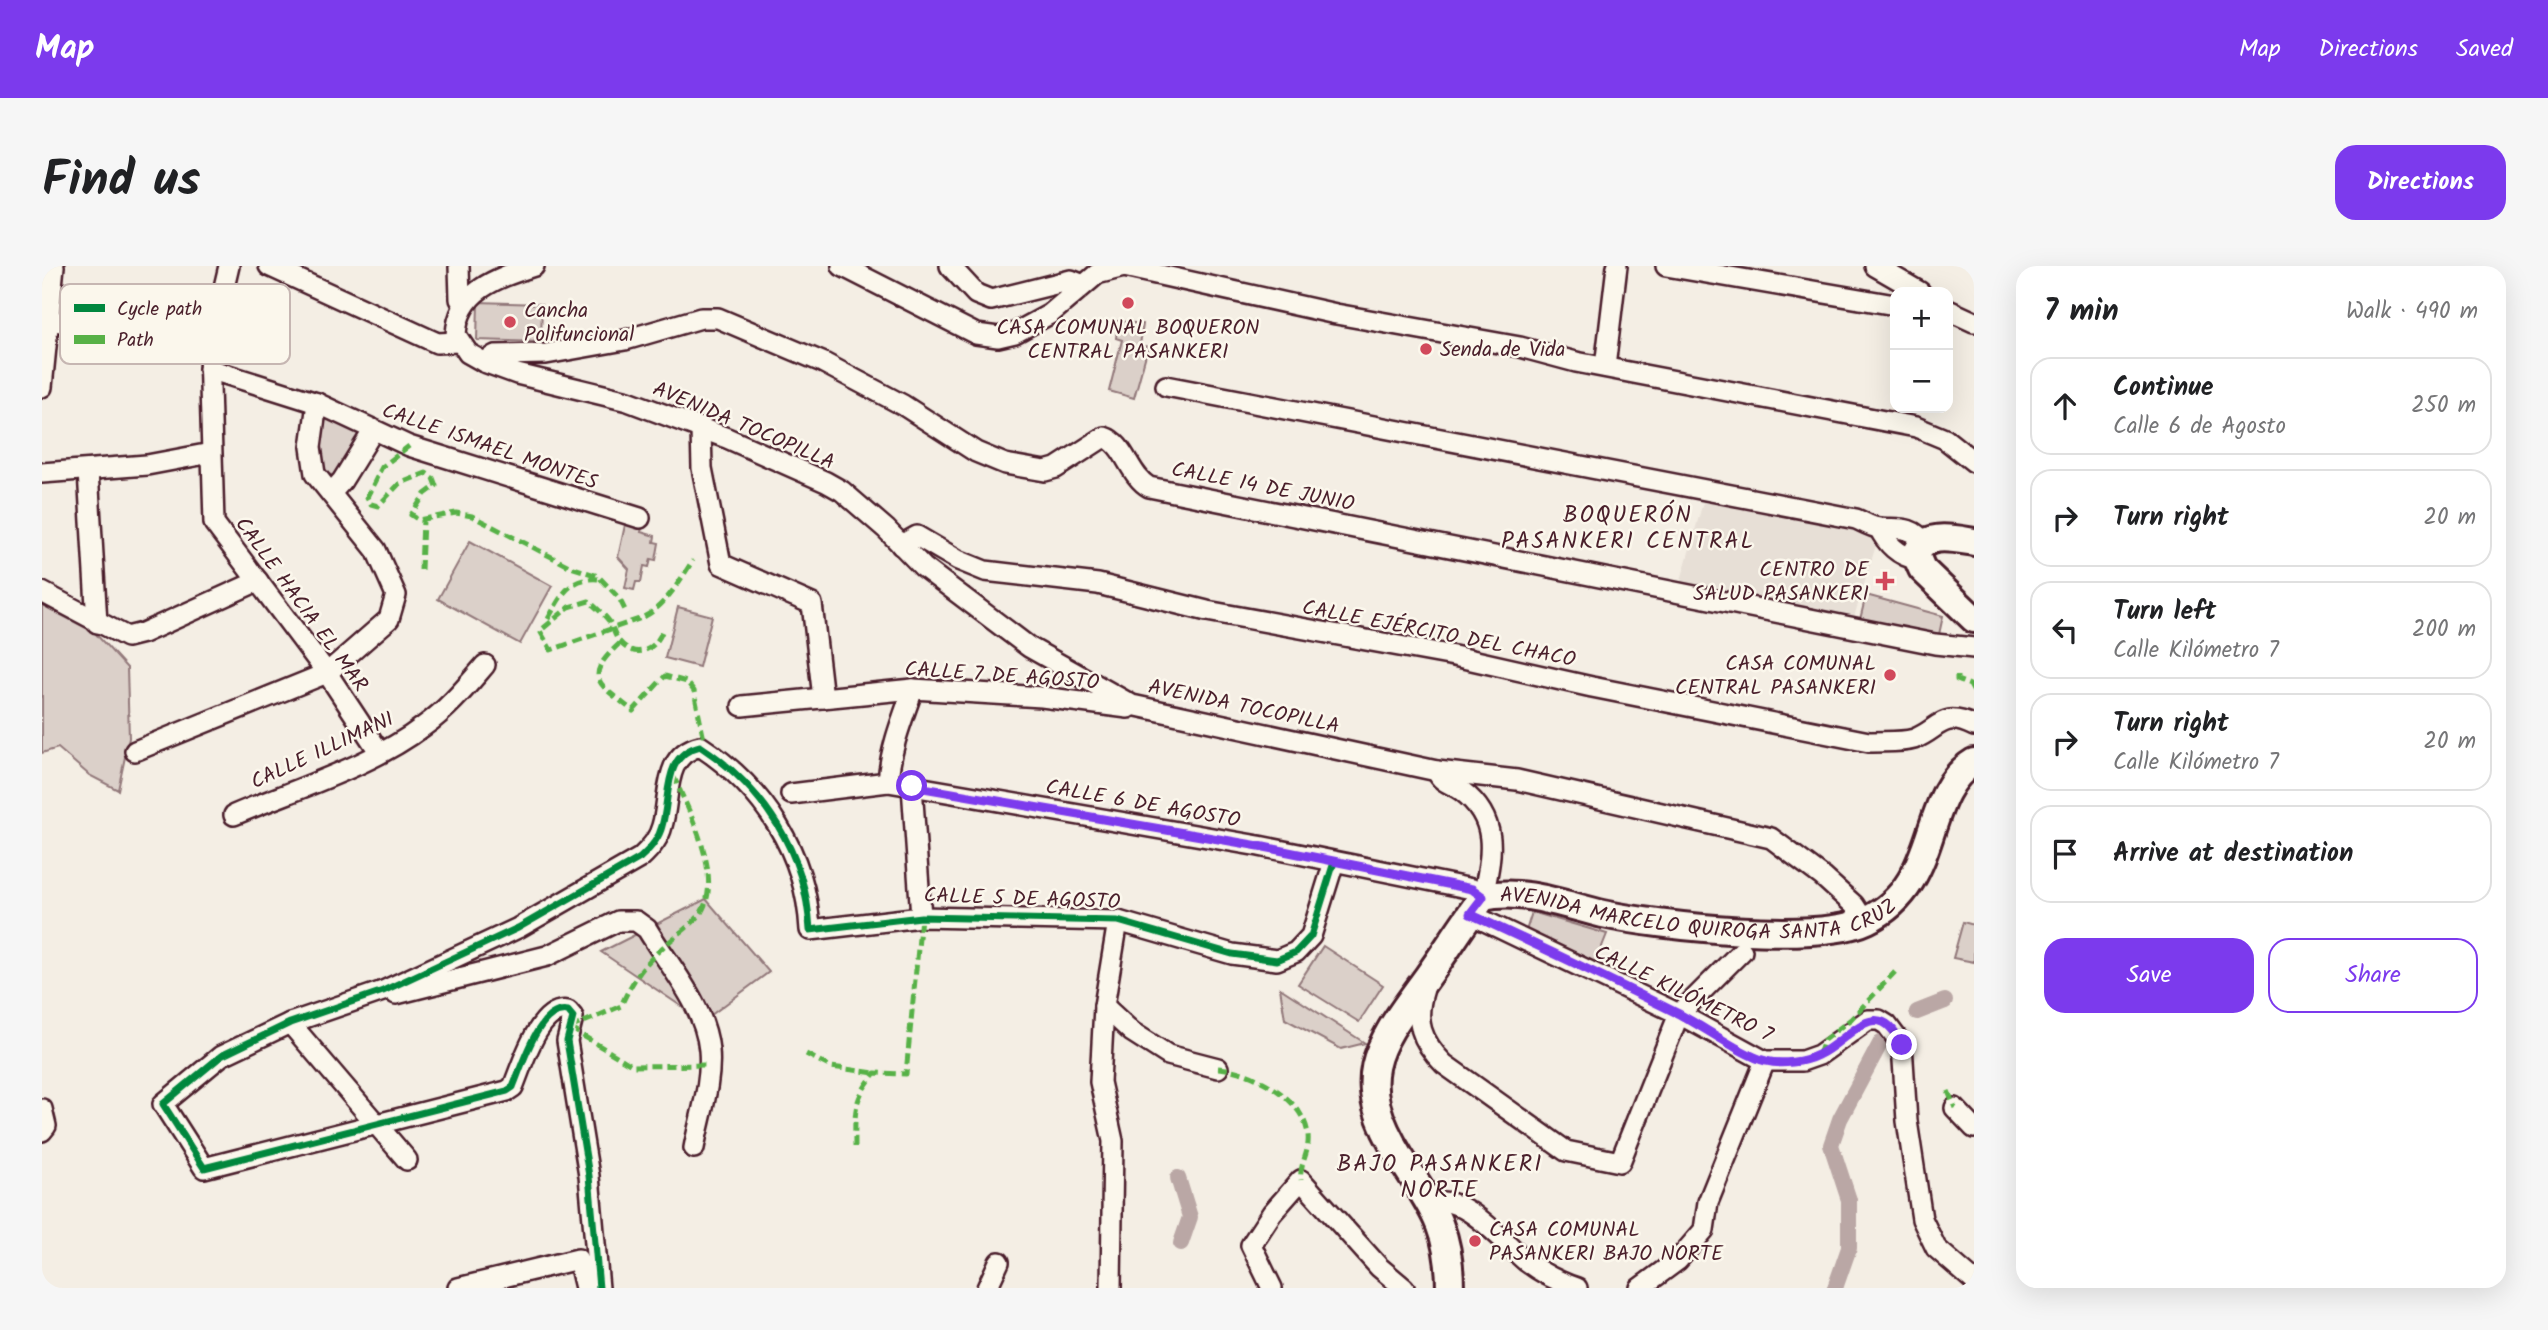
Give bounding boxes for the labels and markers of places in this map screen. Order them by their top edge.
place label: Cancha Polifuncional [524,295,634,352]
marker: CASA COMUNAL BOQUERON CENTRAL PASANKERI [1120,295,1136,311]
place label: CASA COMUNAL BOQUERON CENTRAL PASANKERI [996,312,1260,369]
marker: Cancha Polifuncional [502,314,518,330]
place label: Senda de Vida [1440,334,1565,367]
marker: Senda de Vida [1418,341,1434,357]
place label: CENTRO DE SALUD PASANKERI [1693,554,1870,611]
marker: CENTRO DE SALUD PASANKERI [1875,571,1895,591]
place label: CASA COMUNAL CENTRAL PASANKERI [1675,648,1876,705]
marker: CASA COMUNAL CENTRAL PASANKERI [1882,667,1898,683]
place label: CASA COMUNAL PASANKERI BAJO NORTE [1489,1214,1724,1271]
marker: CASA COMUNAL PASANKERI BAJO NORTE [1467,1233,1483,1249]

